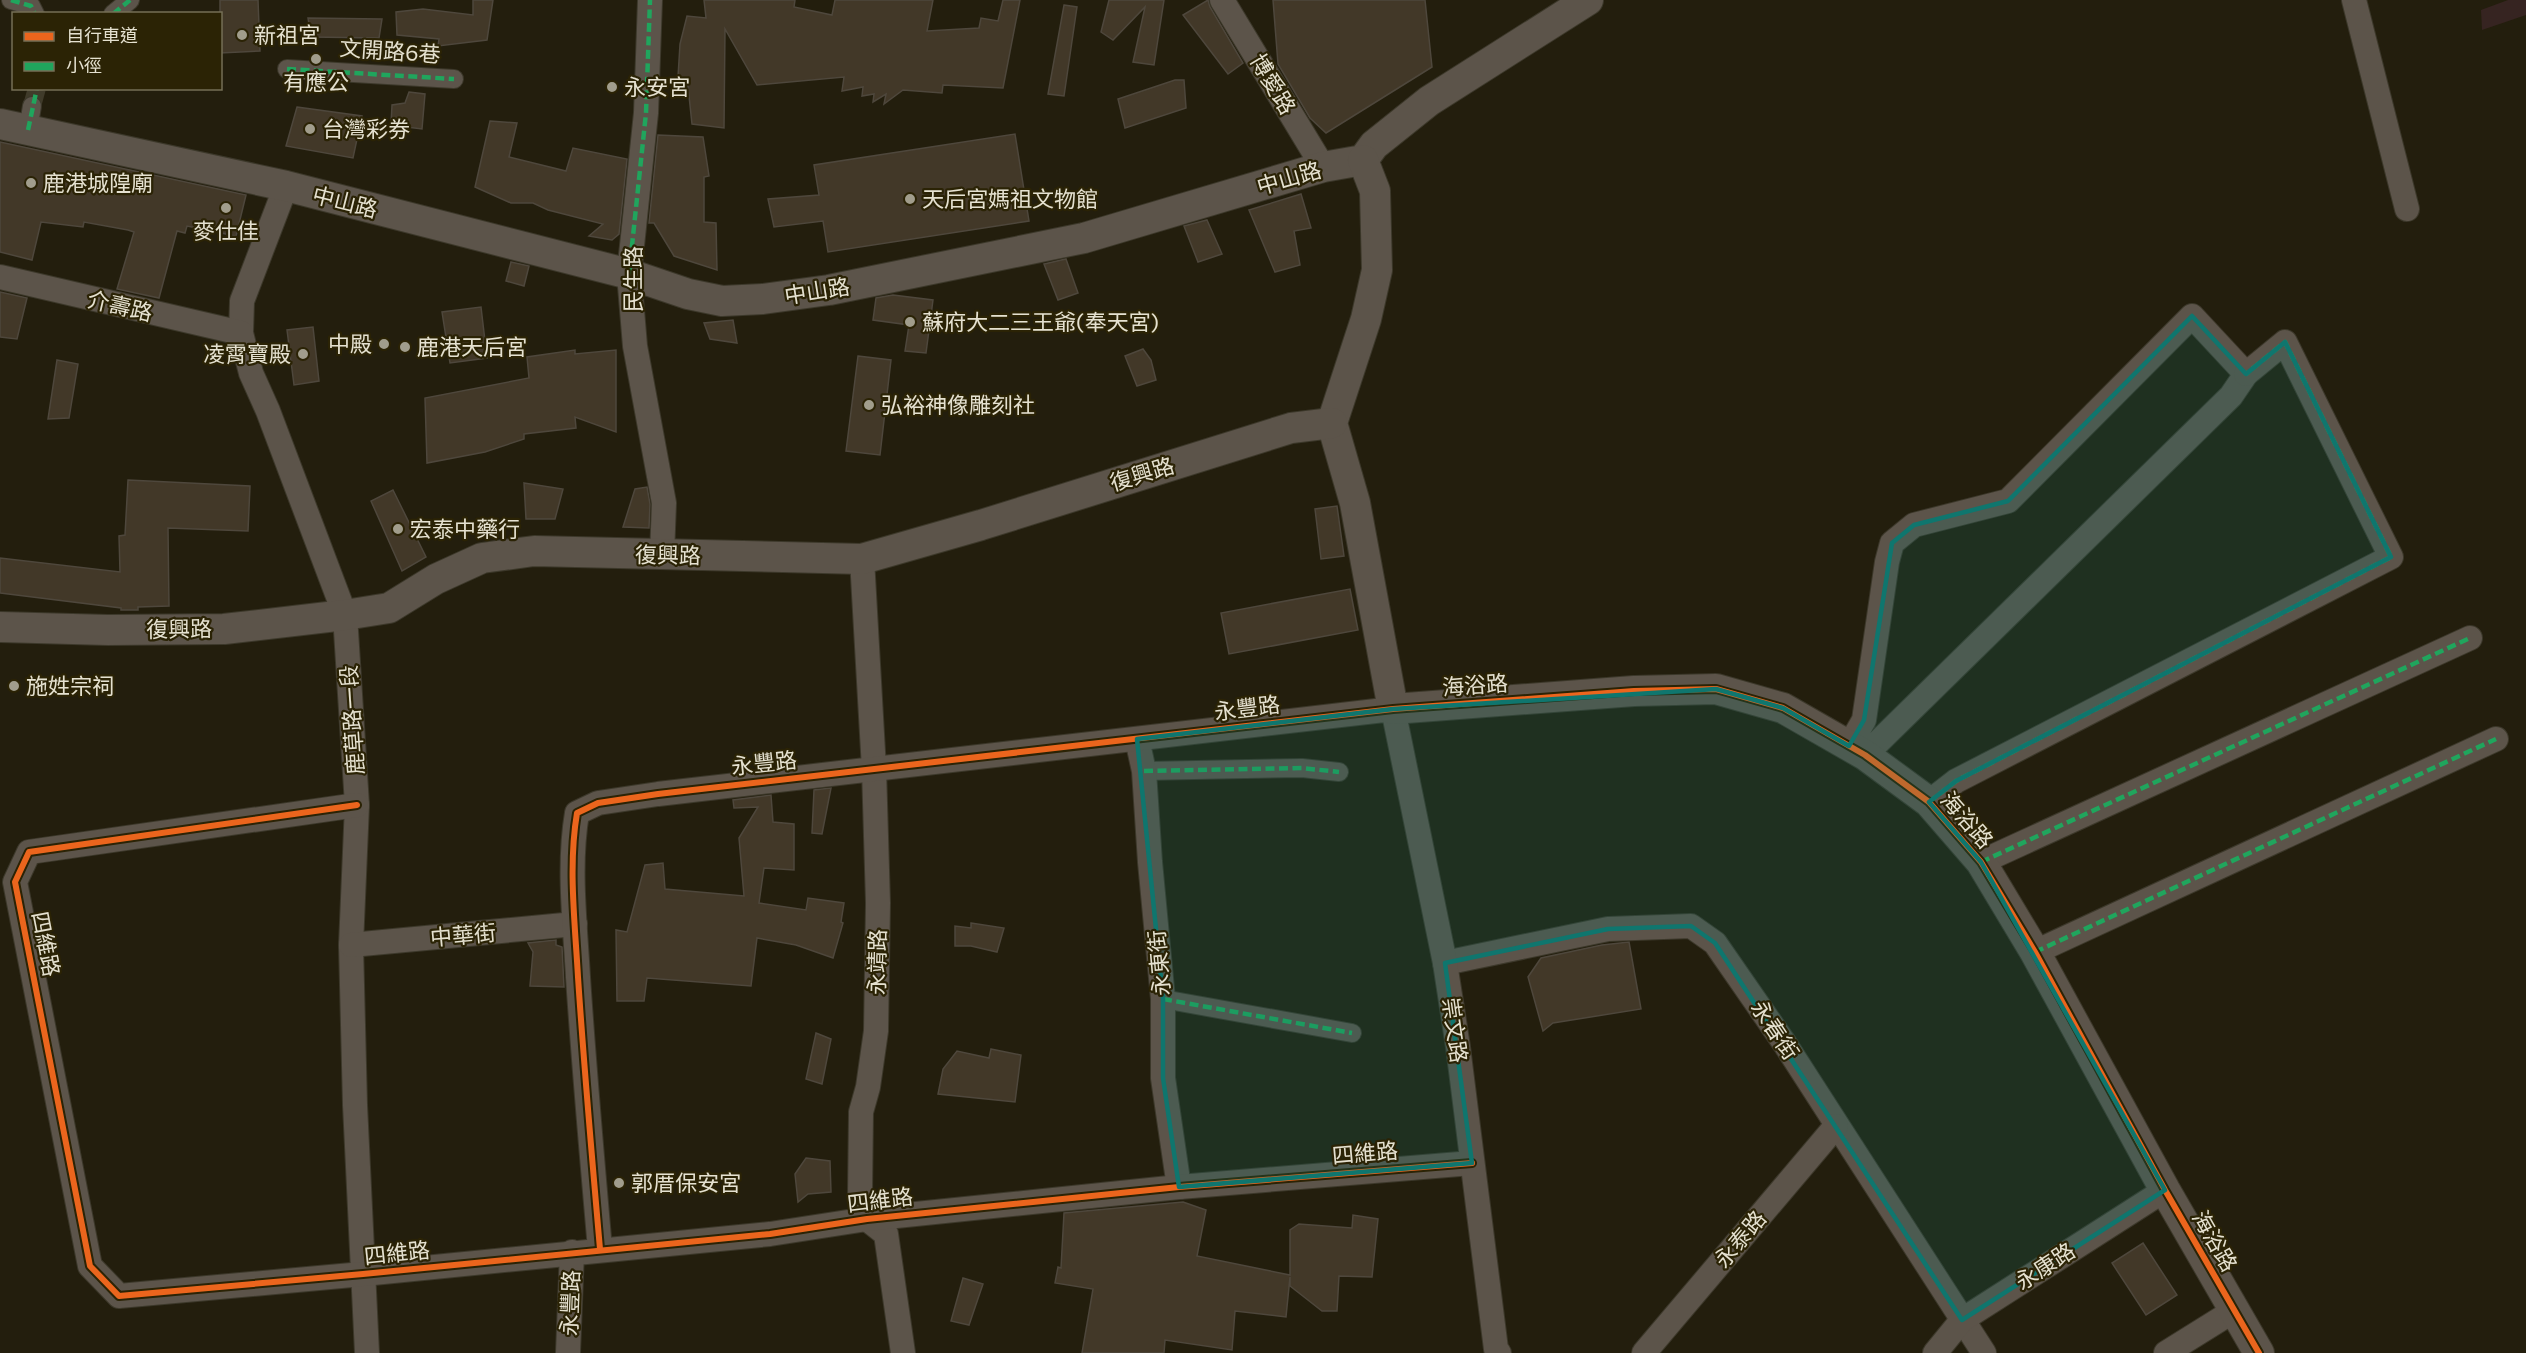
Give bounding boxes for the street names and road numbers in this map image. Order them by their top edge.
street label: 文開路6巷 [339,33,442,68]
street label: 博愛路 [1245,48,1302,119]
street label: 中山路 [1253,155,1324,200]
street label: 中山路 [310,180,380,223]
street label: 民生路 [619,246,646,312]
street label: 中山路 [782,272,852,309]
street label: 介壽路 [85,285,155,326]
street label: 復興路 [1106,451,1177,496]
street label: 復興路 [635,540,701,569]
street label: 復興路 [146,614,212,643]
street label: 鹿草路一段 [334,664,369,776]
street label: 海浴路 [1441,669,1509,700]
street label: 永豐路 [1213,690,1281,725]
street label: 永豐路 [730,746,798,779]
street label: 海浴路 [1936,786,1999,853]
street label: 四維路 [27,909,66,979]
street label: 中華街 [429,918,497,951]
street label: 永靖路 [862,929,891,995]
street label: 永東街 [1142,929,1175,997]
street label: 崇文路 [1438,995,1473,1064]
street label: 永春街 [1746,995,1805,1065]
street label: 四維路 [1331,1136,1399,1169]
street label: 四維路 [846,1182,914,1217]
street label: 永泰路 [1708,1205,1771,1273]
street label: 海浴路 [2187,1205,2244,1276]
street label: 四維路 [363,1236,431,1269]
street label: 永康路 [2010,1236,2080,1295]
street label: 永豐路 [555,1270,584,1336]

